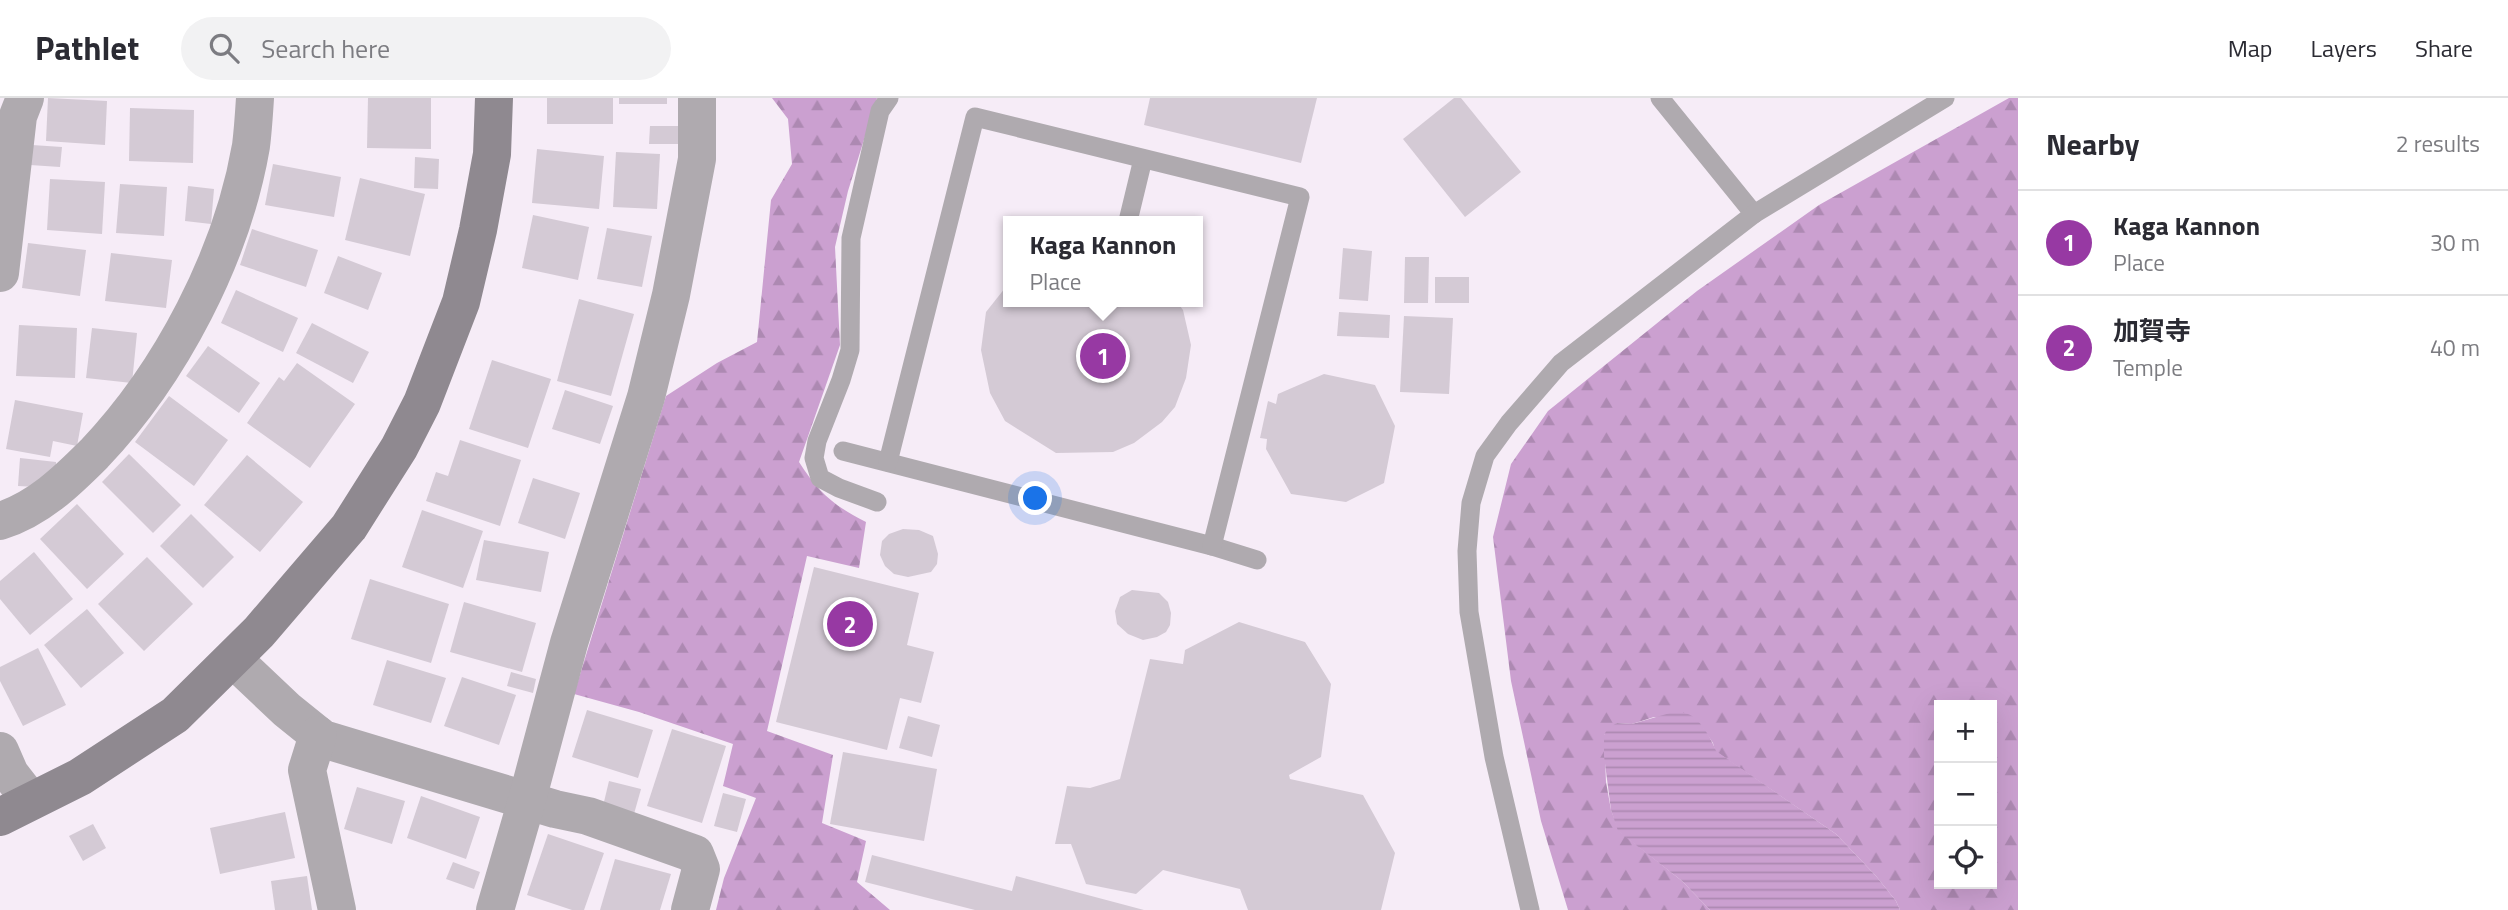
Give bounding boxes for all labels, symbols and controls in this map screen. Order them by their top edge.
search box [181,17,671,80]
text: Pathlet [35,23,139,73]
icon: search [205,29,243,67]
text: Search here [261,29,390,68]
text: Map [2228,30,2273,66]
text: Layers [2311,30,2377,66]
text: Share [2415,30,2473,66]
text: Nearby [2046,121,2139,167]
text: 2 results [2396,126,2480,161]
text: Kaga Kannon [2113,206,2260,245]
popup [1003,216,1203,307]
text: Kaga Kannon [1029,225,1177,264]
text: 1 [2063,225,2075,260]
text: 30 m [2430,225,2480,260]
text: Place [2113,245,2165,280]
text: Place [1029,264,1081,299]
text: 加賀寺 [2113,311,2191,350]
pin: 1 [1080,330,1126,382]
text: 2 [2063,330,2075,365]
text: 40 m [2430,330,2480,365]
text: Temple [2113,350,2183,385]
your location [1018,481,1052,515]
pin: 2 [827,598,873,650]
map controls [1934,700,1997,889]
button: + [1934,700,1997,763]
button: − [1934,763,1997,826]
button: locate [1934,826,1997,889]

